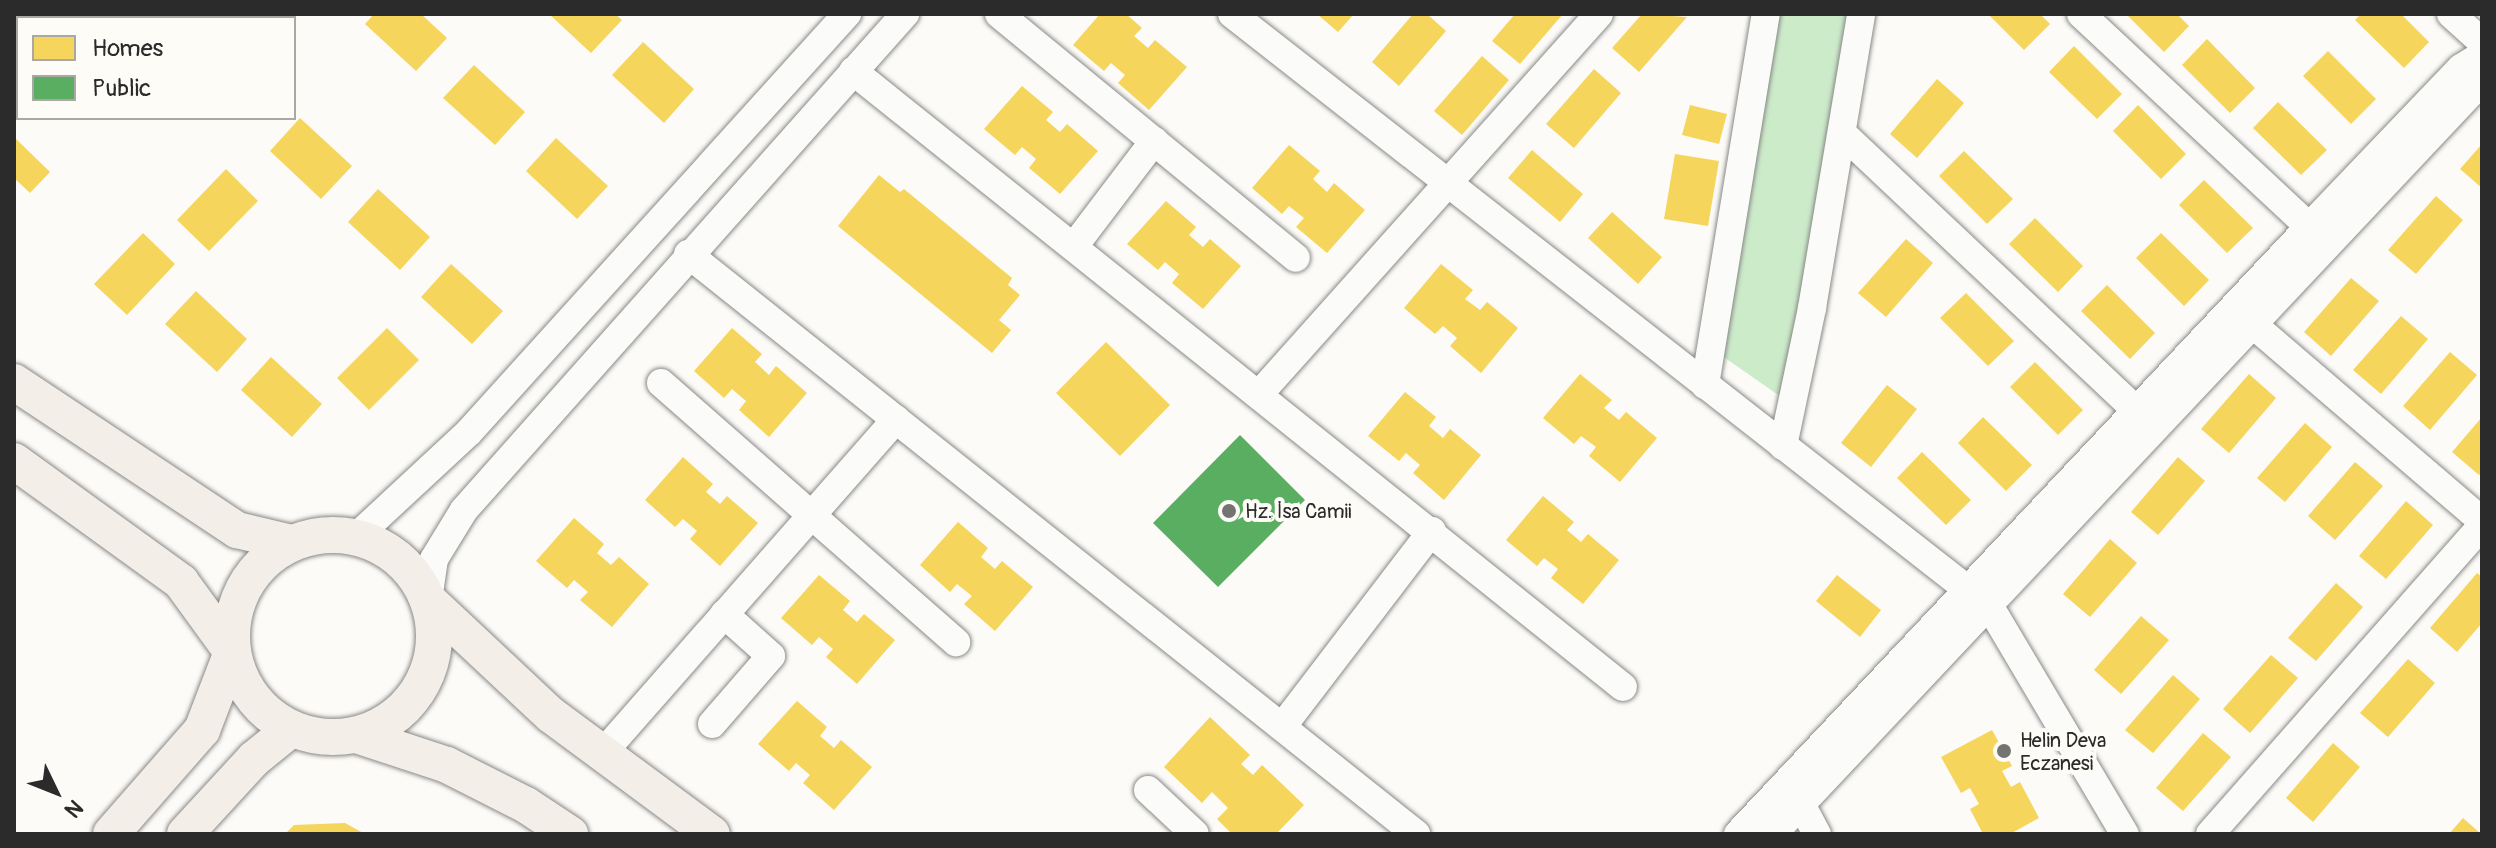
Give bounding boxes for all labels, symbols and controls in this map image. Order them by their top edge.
legend [16,16,296,120]
text: Homes [92,34,163,63]
text: Public [92,74,151,103]
place label: Hz. İsa Camii [1245,499,1352,523]
marker: Hz. İsa Camii [1220,502,1238,520]
place label: Helin Deva Eczanesi [2020,728,2106,775]
marker: Helin Deva Eczanesi [1995,742,2013,760]
north arrow [16,752,96,832]
text: N [58,793,89,823]

